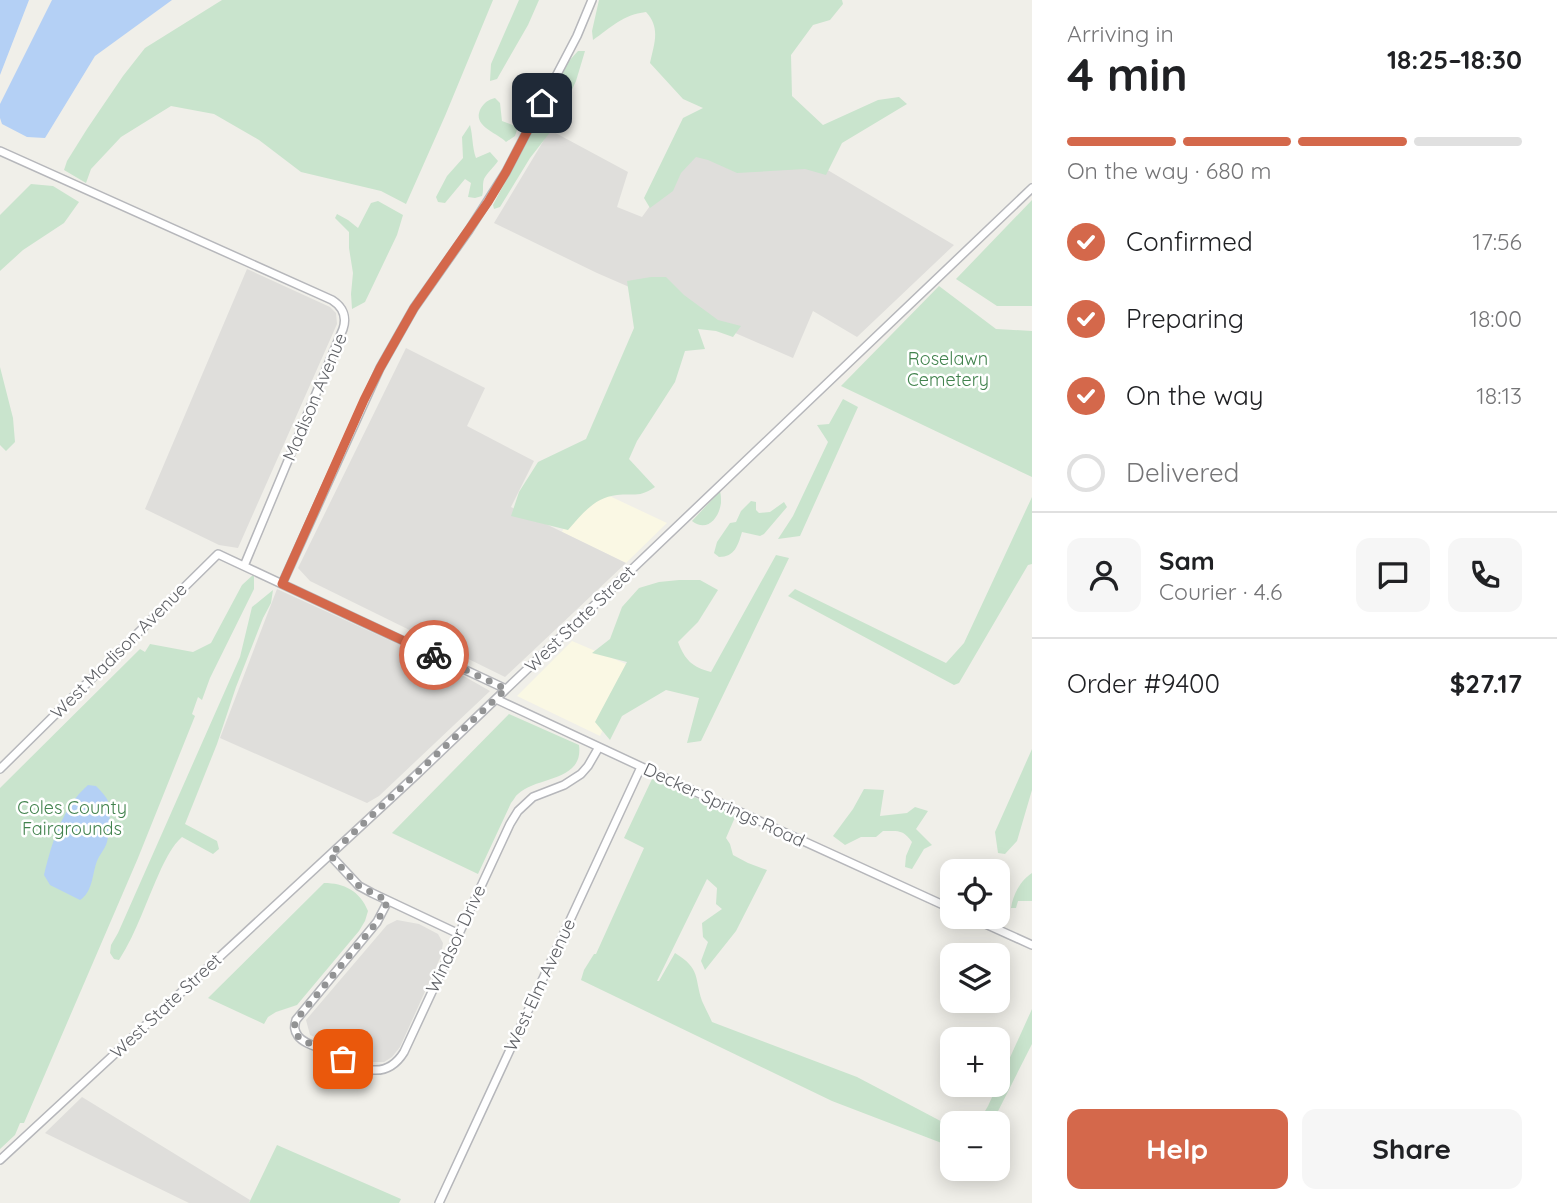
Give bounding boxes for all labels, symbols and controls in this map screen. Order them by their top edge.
text: Arriving in [1067,19,1174,48]
text: 18:25–18:30 [1387,43,1522,76]
text: 4 min [1067,45,1188,103]
pin [512,73,572,133]
icon: home [523,84,561,122]
text: On the way · 680 m [1067,156,1272,185]
icon: check [1067,223,1105,261]
text: Confirmed [1126,225,1253,258]
text: 17:56 [1472,227,1522,256]
icon: check [1067,300,1105,338]
text: Preparing [1126,302,1244,335]
text: 18:00 [1469,304,1522,333]
street label: Madison Avenue [277,329,352,464]
park label: Roselawn Cemetery [907,347,989,391]
icon: check [1067,377,1105,415]
text: On the way [1126,379,1264,412]
text: 18:13 [1476,381,1522,410]
text: Delivered [1126,456,1239,489]
button: person [1067,538,1141,612]
button: chat [1356,538,1430,612]
button: phone [1448,538,1522,612]
text: Sam [1159,544,1215,577]
street label: West State Street [520,560,639,677]
text: Courier · 4.6 [1159,577,1282,606]
street label: West Madison Avenue [46,578,192,724]
courier [399,620,469,690]
icon: bike [415,636,453,674]
text: Order #9400 [1067,667,1220,700]
text: $27.17 [1450,667,1522,700]
street label: Decker Springs Road [640,757,808,852]
park label: Coles County Fairgrounds [17,796,127,840]
map controls [940,859,1010,1181]
button: locate [940,859,1010,929]
street label: Windsor Drive [420,881,491,997]
street label: West Elm Avenue [499,915,580,1055]
button: layers [940,943,1010,1013]
street label: West State Street [105,948,226,1063]
button: + [940,1027,1010,1097]
pin [313,1029,373,1089]
icon: bag [324,1040,362,1078]
button: Help [1067,1109,1288,1189]
button: Share [1302,1109,1522,1189]
button: − [940,1111,1010,1181]

